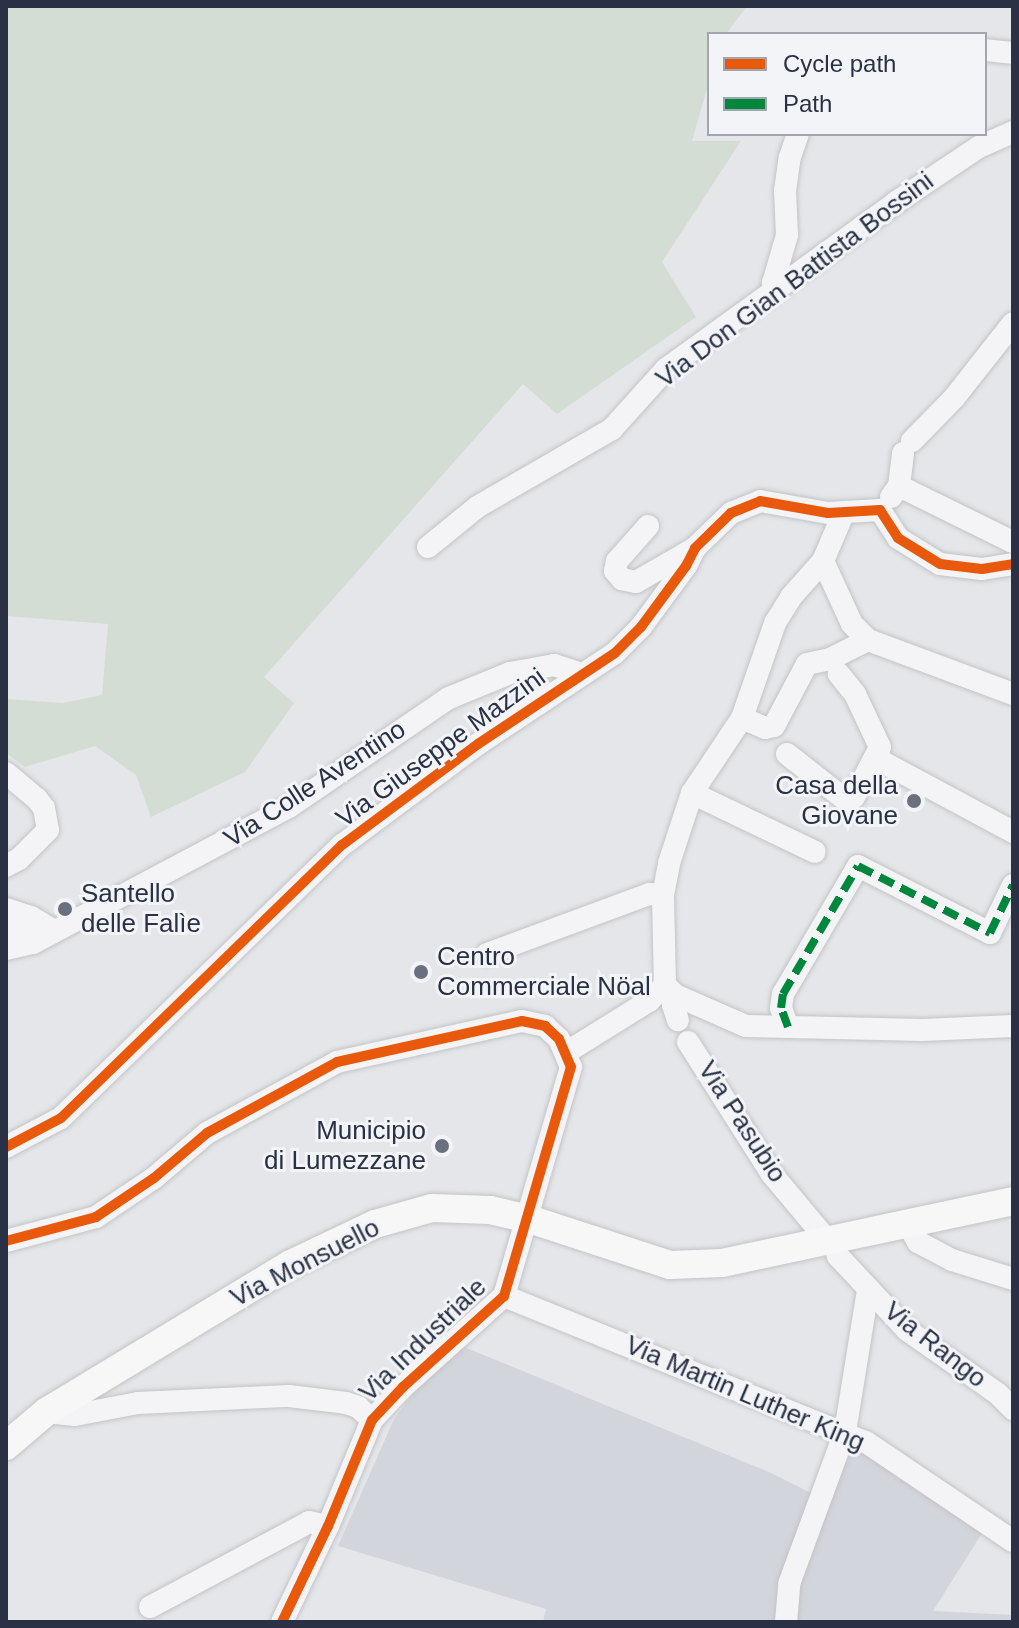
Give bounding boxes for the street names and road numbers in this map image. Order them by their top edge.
street label: Via Don Gian Battista Bossini [650,165,940,395]
street label: Via Giuseppe Mazzini [330,662,552,834]
street label: Via Colle Aventino [218,713,412,855]
street label: Via Pasubio [691,1056,793,1188]
street label: Via Monsuello [225,1212,385,1314]
street label: Via Industriale [353,1272,493,1408]
street label: Via Rango [878,1295,992,1395]
street label: Via Martin Luther King [621,1329,869,1459]

